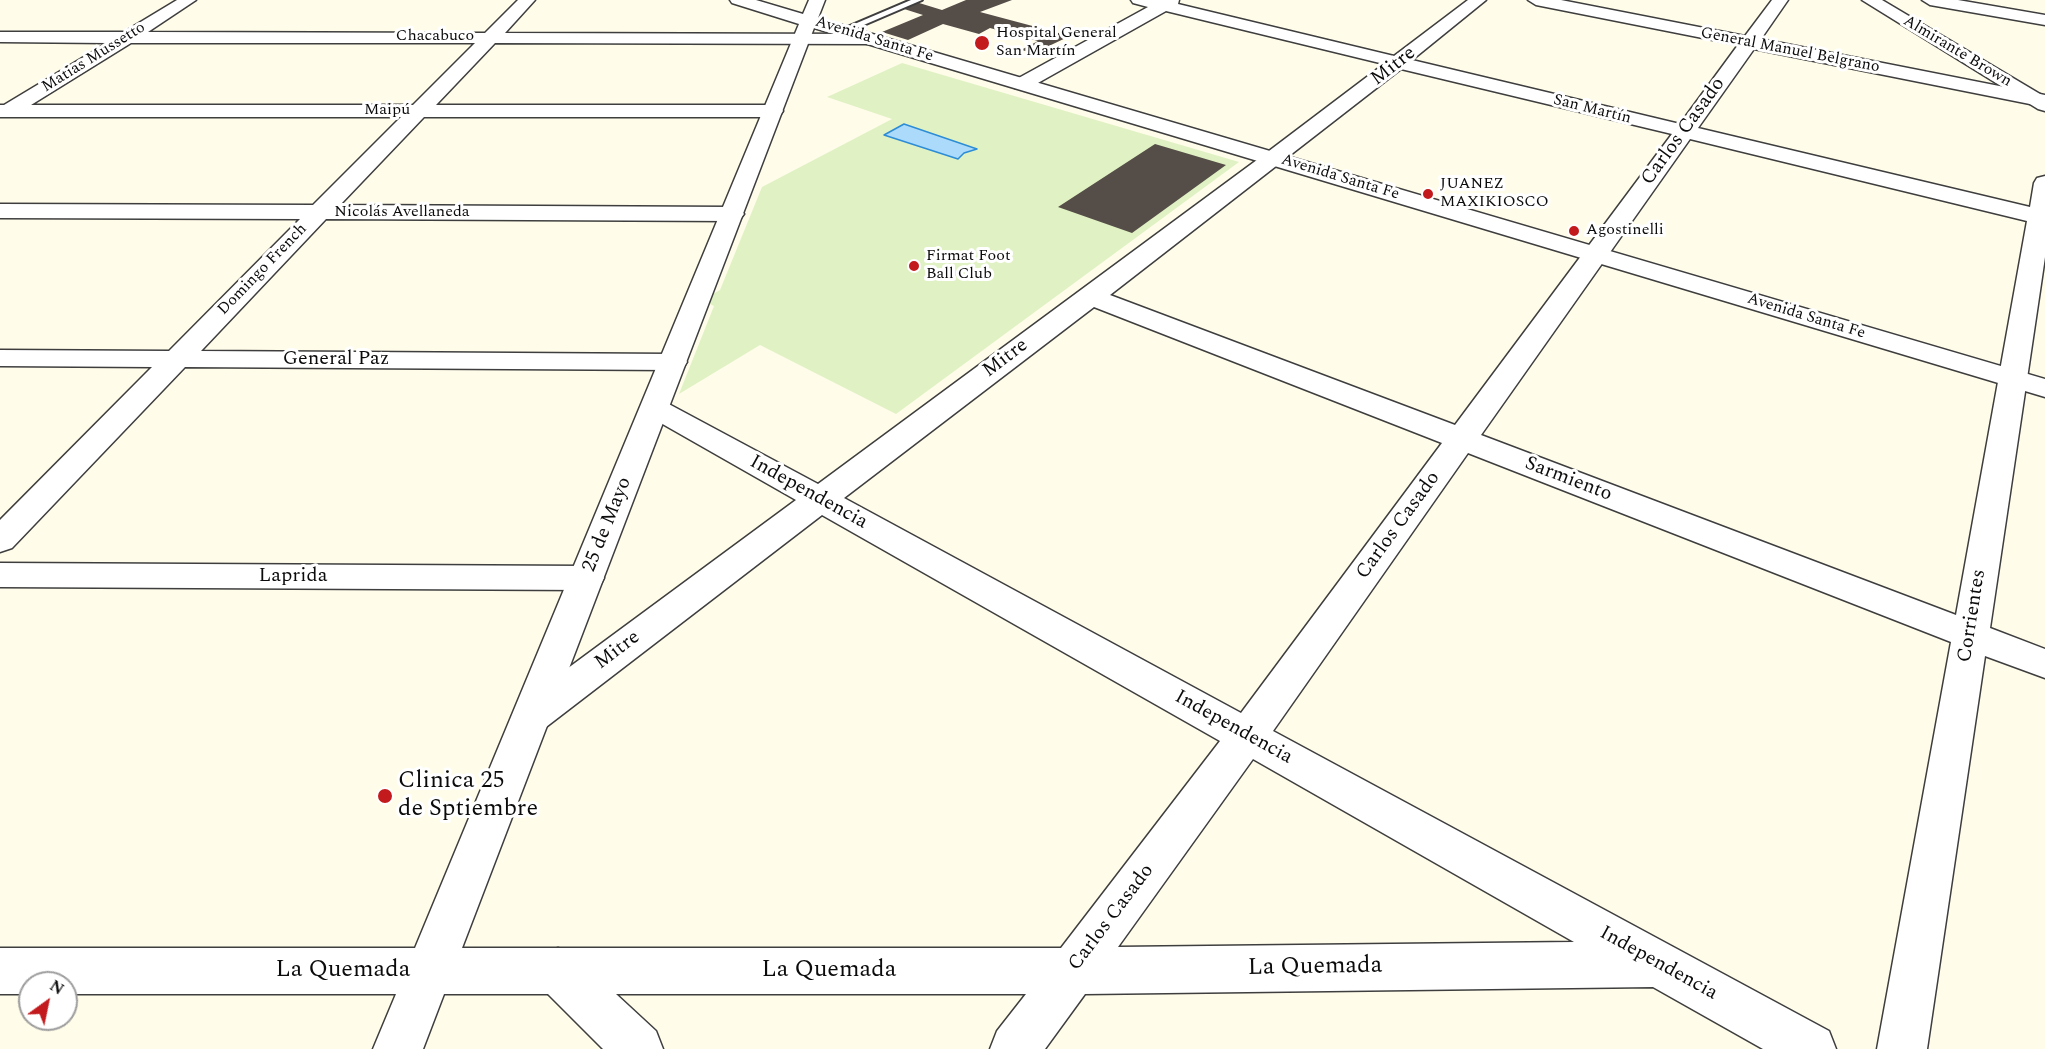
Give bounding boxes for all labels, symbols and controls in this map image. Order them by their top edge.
street label: Almirante Brown [1899,12,2015,92]
street label: Avenida Santa Fe [813,13,935,67]
street label: Matias Mussetto [39,19,149,97]
place label: Hospital General San Martín [996,24,1117,62]
street label: General Manuel Belgrano [1699,24,1881,78]
street label: Chacabuco [396,27,474,47]
marker: Hospital General San Martín [973,34,991,52]
street label: Mitre [1367,42,1421,92]
street label: Carlos Casado [1637,73,1731,191]
street label: San Martín [1551,91,1633,129]
street label: Maipú [364,101,410,121]
street label: Avenida Santa Fe [1279,151,1401,205]
place label: JUANEZ MAXIKIOSCO [1440,175,1549,213]
marker: JUANEZ MAXIKIOSCO [1421,187,1435,201]
street label: Nicolás Avellaneda [334,203,470,223]
street label: Domingo French [214,220,312,320]
place label: Agostinelli [1586,221,1664,241]
marker: Agostinelli [1567,224,1581,238]
place label: Firmat Foot Ball Club [926,247,1011,285]
marker: Firmat Foot Ball Club [907,259,921,273]
street label: Avenida Santa Fe [1745,290,1867,344]
street label: Mitre [979,334,1033,384]
street label: General Paz [283,348,389,372]
street label: Independencia [745,451,871,535]
street label: Sarmiento [1521,452,1615,508]
street label: Carlos Casado [1352,467,1446,585]
street label: 25 de Mayo [578,474,638,576]
street label: Laprida [259,565,327,589]
street label: Corrientes [1954,568,1992,664]
street label: Mitre [591,626,645,676]
street label: Independencia [1170,686,1296,770]
place label: Clinica 25 de Sptiembre [398,768,538,824]
marker: Clinica 25 de Sptiembre [376,787,394,805]
street label: Carlos Casado [1064,860,1160,976]
street label: Independencia [1595,922,1721,1006]
street label: La Quemada [1247,952,1383,984]
street label: La Quemada [276,957,410,985]
street label: La Quemada [762,957,896,985]
north arrow [18,971,78,1031]
text: N [45,974,69,1001]

